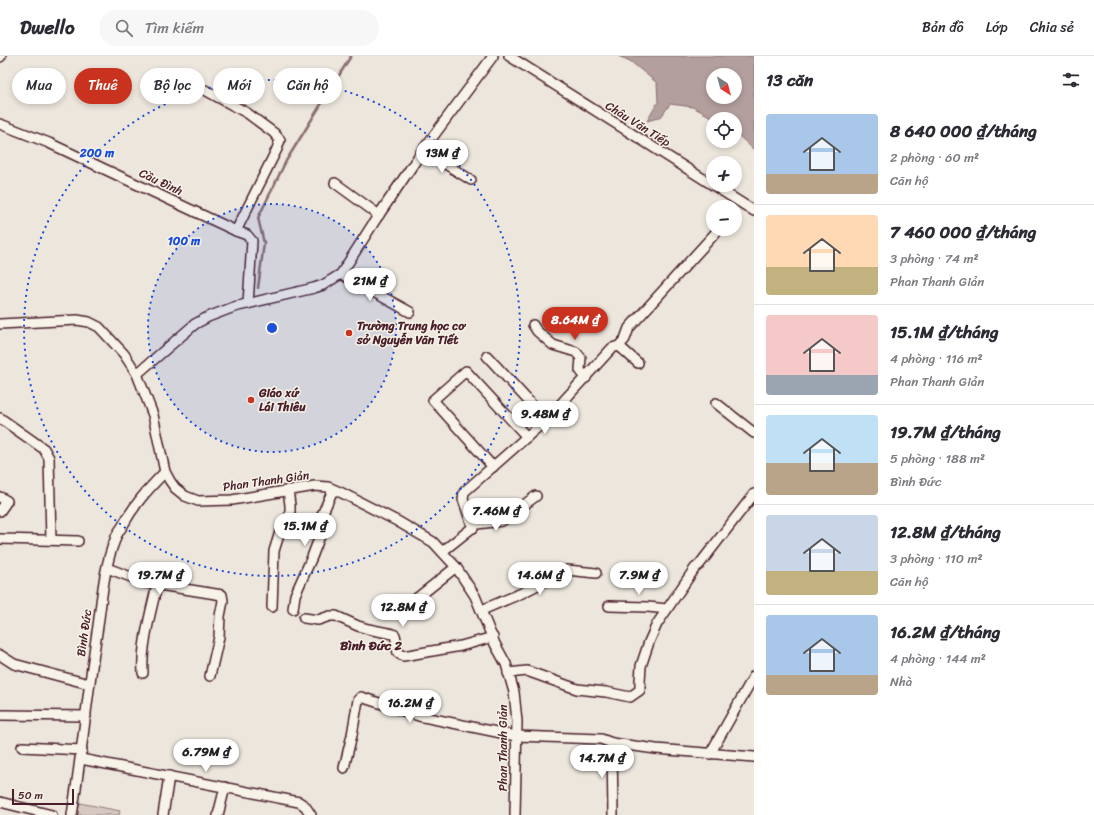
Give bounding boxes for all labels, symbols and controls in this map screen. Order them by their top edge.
search box [99,10,379,46]
text: Dwello [20,11,75,44]
text: Tìm kiếm [145,15,204,41]
text: Bản đồ [922,15,964,40]
text: Lớp [986,15,1008,40]
text: Chia sẻ [1030,15,1074,40]
icon: search [113,17,135,39]
text: 13 căn [766,65,813,95]
chip: Mua [12,68,66,104]
chip: Thuê [74,68,132,104]
chip: Bộ lọc [140,68,205,104]
chip: Mới [213,68,265,104]
chip: Căn hộ [273,68,342,104]
north arrow [706,68,742,104]
map controls [706,68,742,236]
icon: filters [1060,69,1082,91]
street label: Châu Văn Tiếp [601,95,676,153]
button: locate [706,112,742,148]
text: 8 640 000 ₫/tháng [890,116,1037,146]
icon: home [798,130,846,178]
pin: 13M ₫ [414,140,470,174]
text: 13M ₫ [425,141,459,164]
text: 200 m [79,142,115,164]
text: 2 phòng · 60 m² [890,146,979,169]
button: + [706,156,742,192]
street label: Cầu Đình [135,162,187,202]
text: Căn hộ [890,169,928,192]
button: − [706,200,742,236]
text: 7 460 000 ₫/tháng [890,217,1036,247]
text: 100 m [168,230,201,252]
icon: home [798,231,846,279]
text: 3 phòng · 74 m² [890,247,979,270]
pin: 21M ₫ [342,268,398,302]
text: 21M ₫ [353,269,387,292]
text: Phan Thanh Giản [890,270,984,293]
pin: 8.64M ₫ [538,307,612,341]
text: 8.64M ₫ [551,308,599,331]
place label: Trường Trung học cơ sở Nguyễn Văn Tiết [356,315,466,351]
text: 15.1M ₫/tháng [890,317,998,347]
centre of rings [265,321,279,335]
marker: Trường Trung học cơ sở Nguyễn Văn Tiết [344,328,354,338]
icon: home [798,331,846,379]
text: 4 phòng · 116 m² [890,347,983,370]
text: Phan Thanh Giản [890,370,984,393]
place label: Giáo xứ Lái Thiêu [258,382,306,418]
marker: Giáo xứ Lái Thiêu [246,395,256,405]
pin: 9.48M ₫ [508,401,582,435]
text: 9.48M ₫ [521,402,569,425]
text: 19.7M ₫/tháng [890,417,1001,447]
icon: home [798,431,846,479]
text: 5 phòng · 188 m² [890,447,985,470]
street label: Phan Thanh Giản [221,464,311,498]
text: Bình Đức [890,470,941,493]
pin: 7.46M ₫ [459,498,533,532]
text: 7.46M ₫ [472,499,520,522]
pin: 15.1M ₫ [268,513,342,547]
text: 15.1M ₫ [283,514,327,537]
text: 12.8M ₫/tháng [890,517,1001,547]
icon: home [798,531,846,579]
text: 3 phòng · 110 m² [890,547,983,570]
pin: 19.7M ₫ [123,562,197,596]
pin: 14.6M ₫ [503,562,577,596]
pin: 7.9M ₫ [606,562,672,596]
text: 19.7M ₫ [137,563,183,586]
text: 14.6M ₫ [517,563,563,586]
text: 7.9M ₫ [619,563,659,586]
text: Căn hộ [890,570,928,593]
pin: 12.8M ₫ [366,594,440,628]
text: 12.8M ₫ [380,595,426,618]
street label: Bình Đức [70,608,98,658]
text: 16.2M ₫/tháng [890,617,1000,647]
icon: home [798,631,846,679]
district label: Bình Đức 2 [340,634,403,657]
text: 4 phòng · 144 m² [890,647,986,670]
text: Nhà [890,670,912,693]
pin: 16.2M ₫ [373,690,447,724]
text: 16.2M ₫ [387,691,433,714]
street label: Phan Thanh Giản [492,704,514,792]
pin: 6.79M ₫ [169,739,243,773]
text: 6.79M ₫ [182,740,230,763]
pin: 14.7M ₫ [565,745,639,779]
text: 14.7M ₫ [579,746,625,769]
text: 50 m [18,786,43,805]
scale bar [12,787,74,806]

